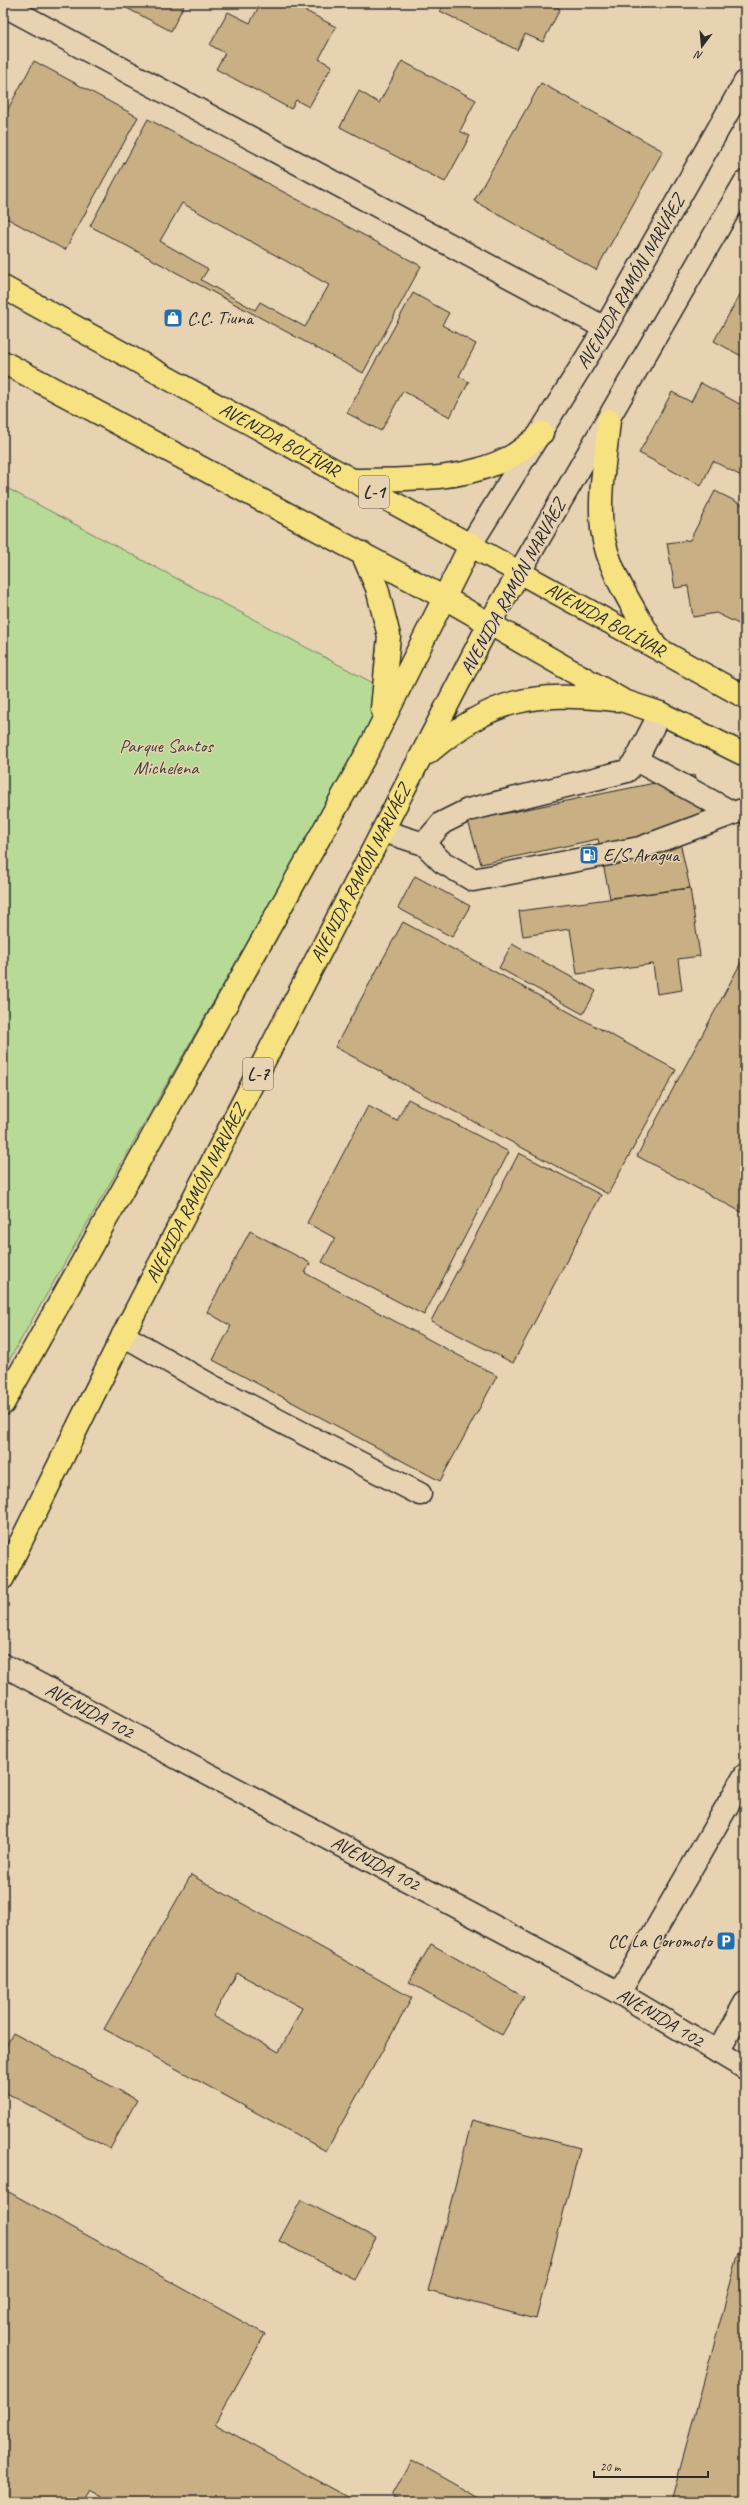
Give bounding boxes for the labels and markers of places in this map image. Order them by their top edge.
place label: C.C. Tiuna [187,306,255,330]
shop icon: C.C. Tiuna [162,307,184,329]
place label: E/S Aragua [603,843,681,867]
fuel station icon: E/S Aragua [578,844,600,866]
place label: CC La Coromoto [608,1929,714,1953]
parking icon: CC La Coromoto [715,1930,737,1952]

